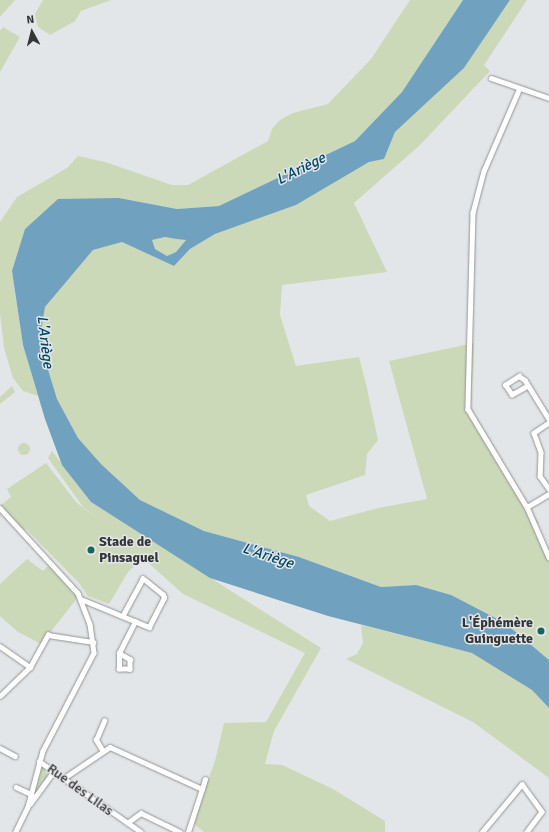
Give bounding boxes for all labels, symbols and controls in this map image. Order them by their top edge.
north arrow [12,12,52,52]
text: N [26,13,35,27]
water label: L'Ariège [273,149,329,189]
water label: L'Ariège [33,315,57,369]
place label: Stade de Pinsaguel [99,534,159,566]
water label: L'Ariège [240,539,296,573]
marker: Stade de Pinsaguel [86,545,96,555]
place label: L'Éphémère Guinguette [462,615,533,648]
marker: L'Éphémère Guinguette [536,626,546,636]
street label: Rue des Lilas [44,760,116,820]

